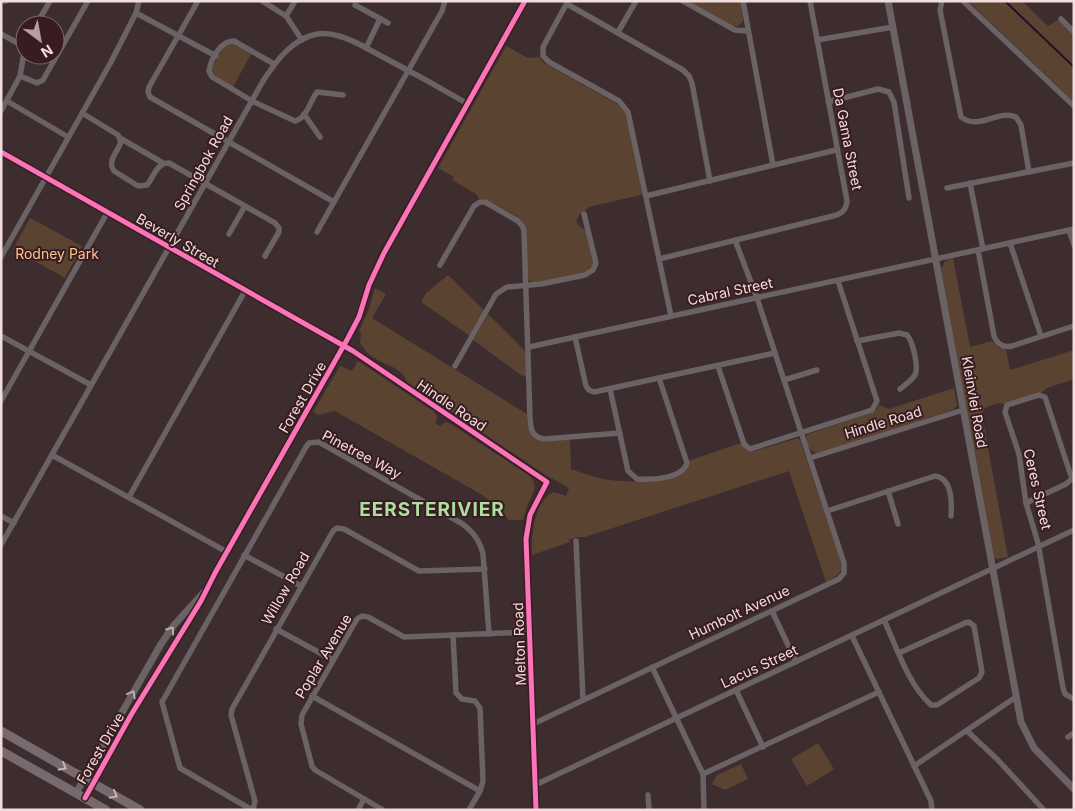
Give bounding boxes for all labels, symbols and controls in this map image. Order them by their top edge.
north arrow [15,15,65,65]
text: N [38,41,56,61]
street label: Da Gama Street [830,86,866,192]
street label: Springbok Road [170,113,236,213]
street label: Beverly Street [133,209,223,271]
park label: Rodney Park [15,245,99,262]
street label: Cabral Street [686,274,775,308]
street label: Kleinvlei Road [959,355,991,449]
street label: Forest Drive [275,358,329,436]
street label: Hindle Road [414,376,490,434]
street label: Hindle Road [842,402,924,442]
street label: Pinetree Way [319,426,405,482]
street label: Ceres Street [1020,447,1056,531]
district label: EERSTERIVIER [359,498,505,521]
street label: Willow Road [257,549,313,627]
street label: Humbolt Avenue [686,581,792,643]
street label: Melton Road [509,602,529,686]
street label: Poplar Avenue [291,611,355,701]
one-way arrow [165,626,174,636]
street label: Lacus Street [718,641,801,691]
one-way arrow [126,691,136,700]
street label: Forest Drive [73,709,127,787]
one-way arrow [58,760,67,770]
one-way arrow [108,789,117,799]

